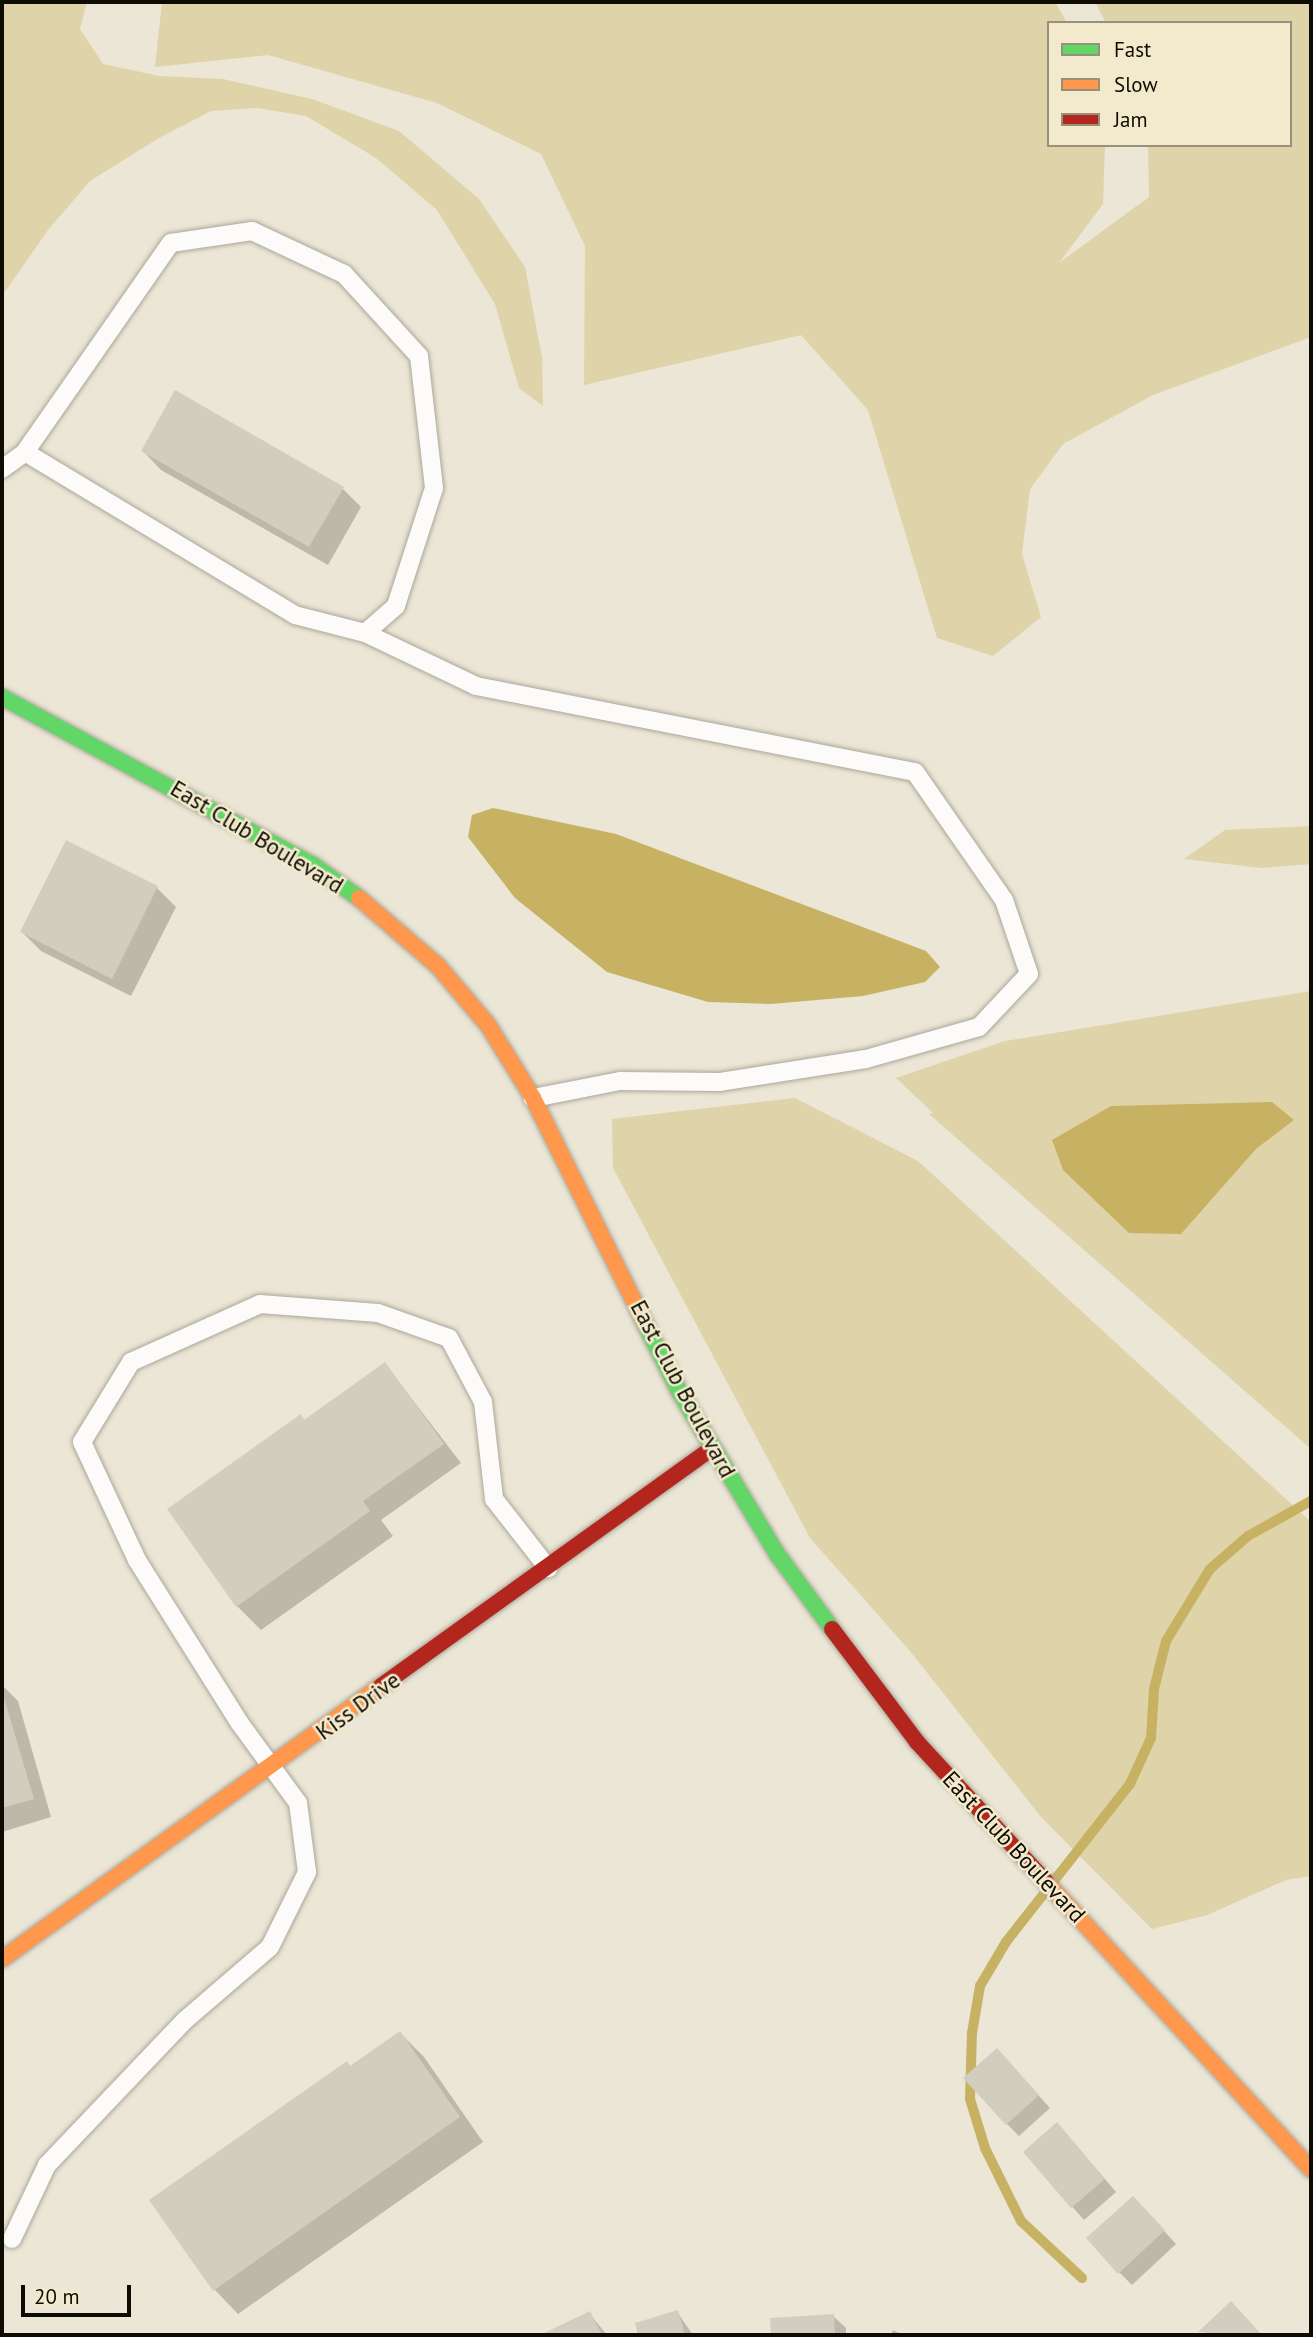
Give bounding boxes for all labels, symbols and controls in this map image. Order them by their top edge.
legend [1047,21,1292,147]
text: Fast [1114,36,1151,63]
text: Slow [1114,71,1158,98]
text: Jam [1114,106,1148,133]
street label: East Club Boulevard [166,774,348,900]
street label: East Club Boulevard [625,1296,741,1482]
street label: Kiss Drive [311,1666,405,1746]
street label: East Club Boulevard [937,1766,1091,1928]
scale bar [24,2270,135,2314]
text: 20 m [34,2283,80,2310]

